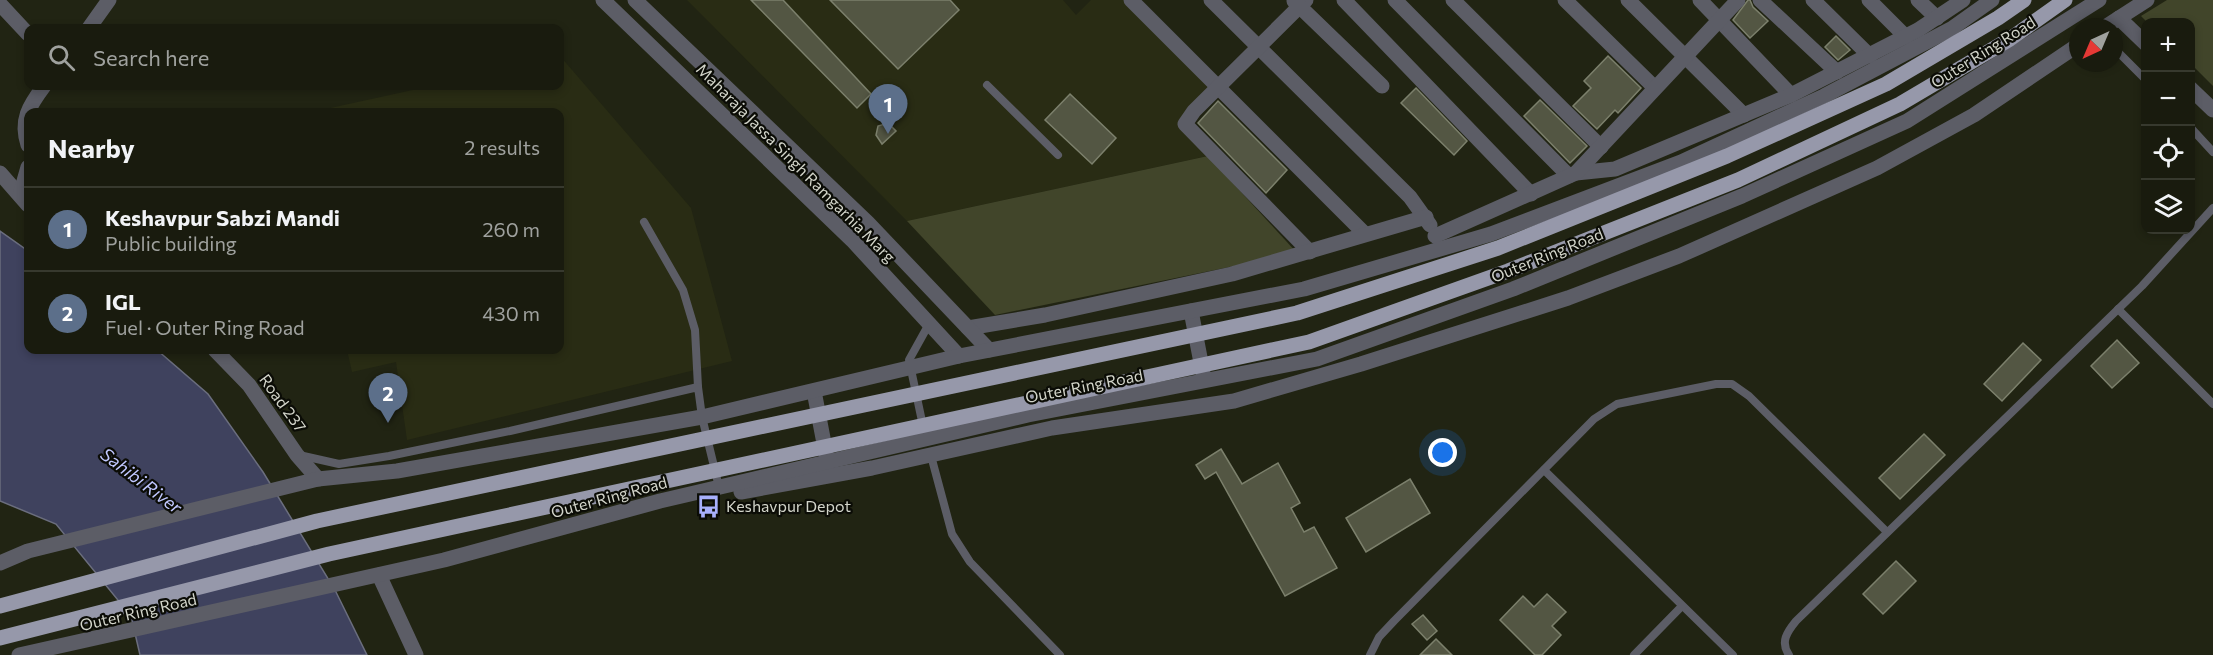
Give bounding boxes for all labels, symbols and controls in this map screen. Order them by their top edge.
street label: Outer Ring Road [1927,12,2038,91]
north arrow [2069,18,2123,72]
map controls [2141,18,2195,234]
button: + [2141,18,2195,72]
search box [24,24,564,90]
icon: search [45,41,78,74]
text: Search here [93,44,209,71]
street label: Maharaja Jassa Singh Ramgarhia Marg [693,59,900,266]
button: − [2141,72,2195,126]
pin: 1 [868,84,908,134]
button: locate [2141,126,2195,180]
text: Nearby [48,132,135,163]
text: 2 results [464,135,540,159]
button: layers [2141,180,2195,234]
text: Keshavpur Sabzi Mandi [105,204,340,231]
text: 1 [63,217,72,241]
text: 260 m [482,217,540,241]
street label: Outer Ring Road [1488,223,1606,286]
text: Public building [105,231,237,255]
text: IGL [105,288,141,315]
text: 2 [62,301,73,325]
text: 430 m [482,301,540,325]
text: Fuel · Outer Ring Road [105,315,305,339]
street label: Outer Ring Road [1023,365,1144,406]
street label: Road 237 [256,370,311,435]
pin: 2 [368,374,408,423]
your location [1428,438,1457,467]
water label: Sahibi River [97,443,187,518]
street label: Outer Ring Road [549,472,669,521]
bus stop icon: Keshavpur Depot [695,493,721,519]
place label: Keshavpur Depot [726,496,851,515]
street label: Outer Ring Road [78,589,198,634]

